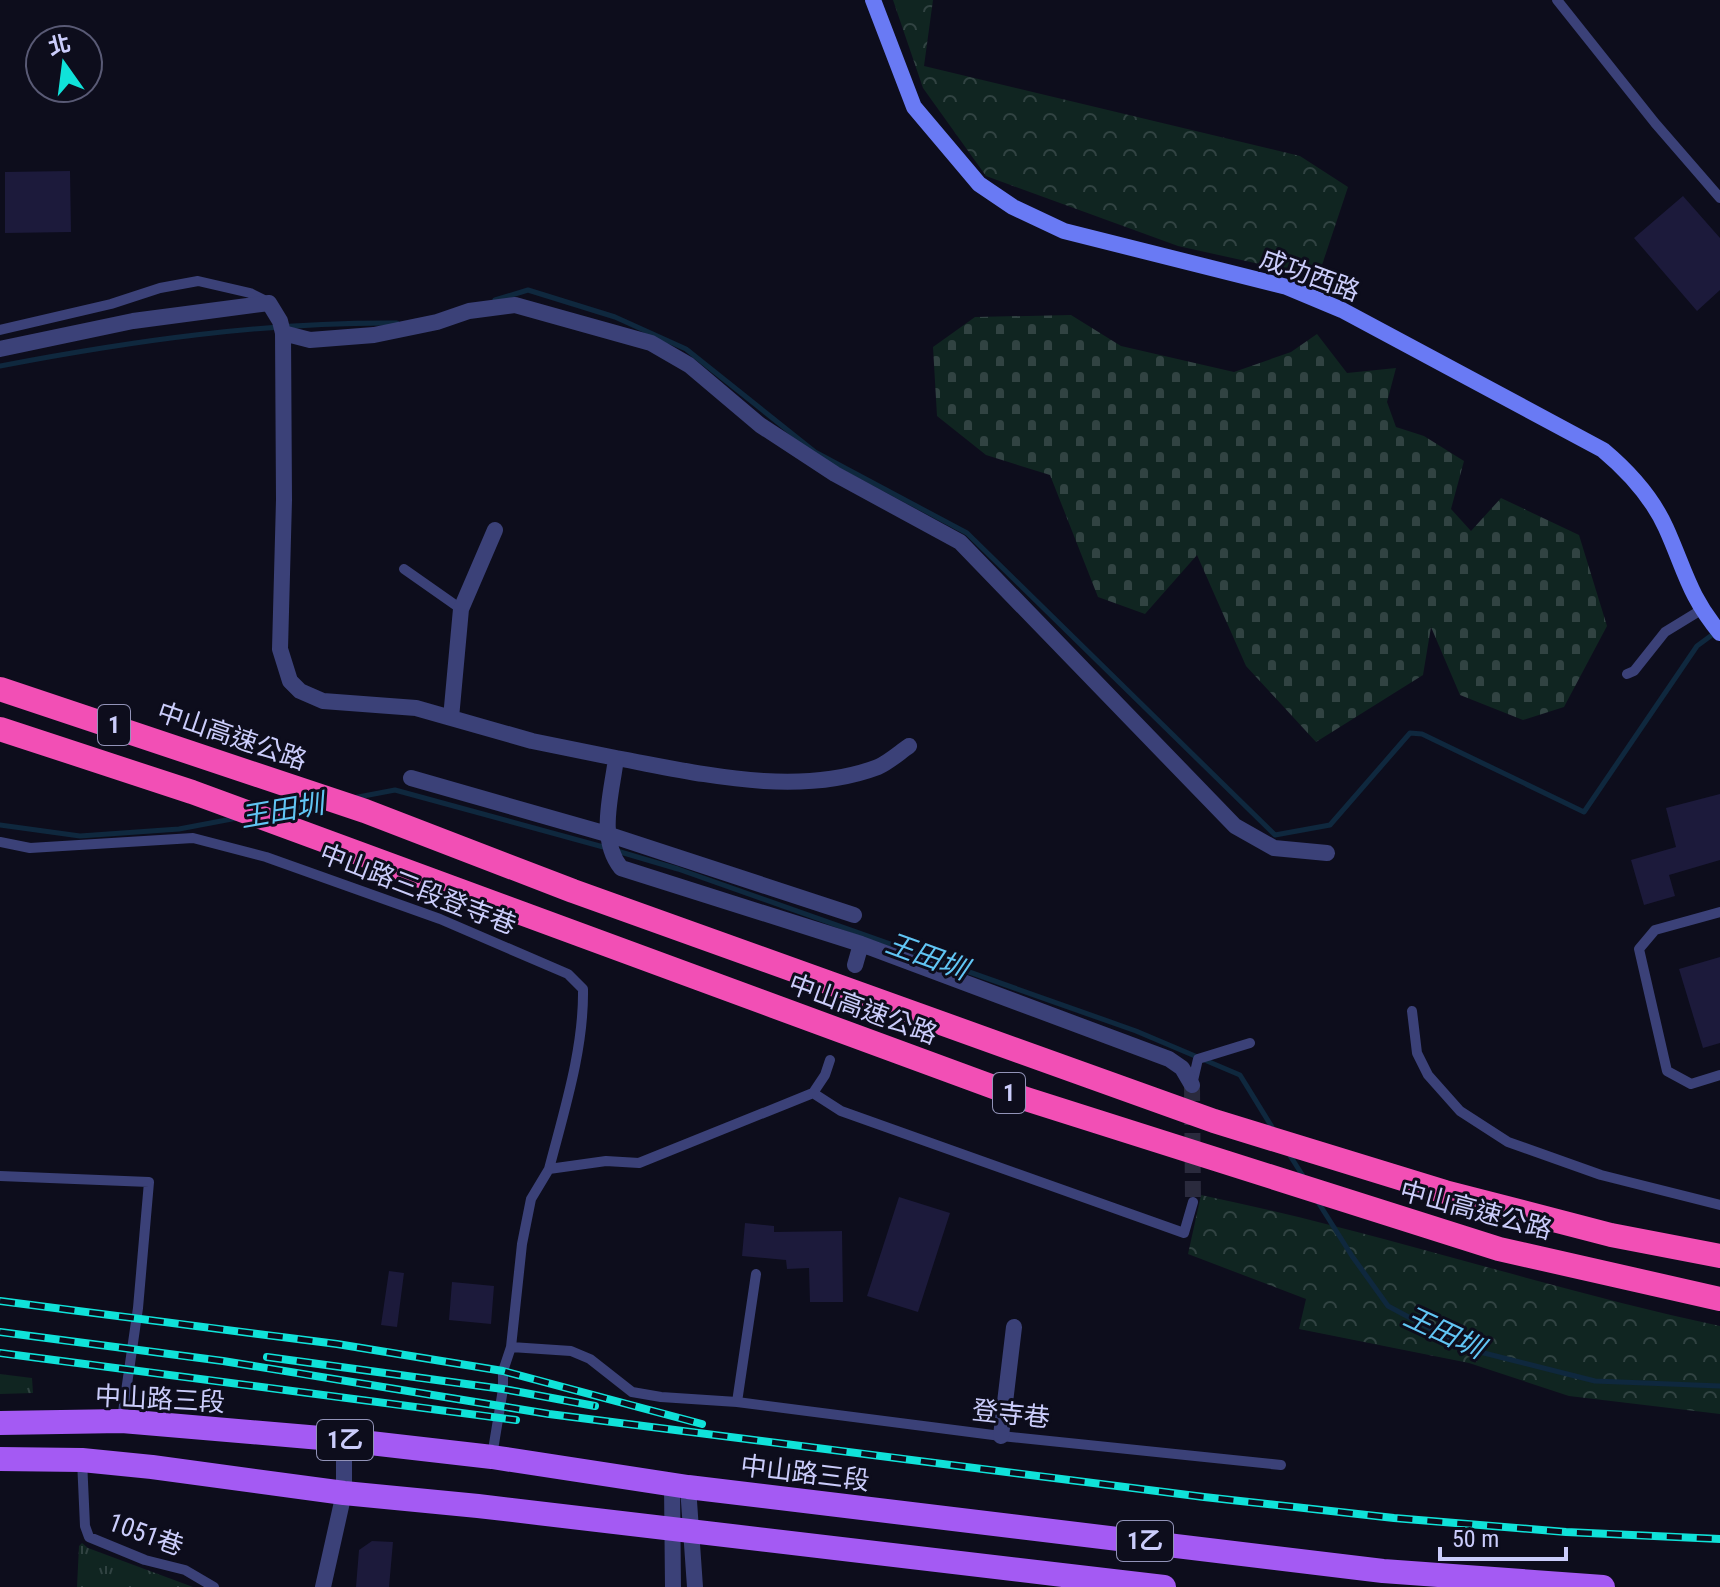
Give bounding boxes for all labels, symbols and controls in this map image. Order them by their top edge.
north arrow [24,24,104,104]
text: 北 [46,30,73,60]
street label: 成功西路 [1256,243,1364,307]
street label: 中山高速公路 [153,696,311,776]
road number: 1 [98,705,130,745]
water label: 王田圳 [238,786,330,834]
street label: 中山路三段登寺巷 [316,838,520,940]
water label: 王田圳 [882,927,976,988]
street label: 中山高速公路 [785,968,941,1050]
road number: 1 [993,1073,1025,1113]
street label: 中山高速公路 [1397,1175,1555,1245]
water label: 王田圳 [1399,1300,1492,1367]
street label: 中山路三段 [94,1381,226,1417]
street label: 登寺巷 [971,1395,1051,1433]
road number: 1乙 [317,1420,373,1460]
street label: 中山路三段 [739,1450,871,1496]
street label: 1051巷 [105,1507,187,1561]
scale bar [1440,1511,1566,1561]
road number: 1乙 [1117,1521,1173,1561]
text: 50 m [1452,1525,1499,1553]

